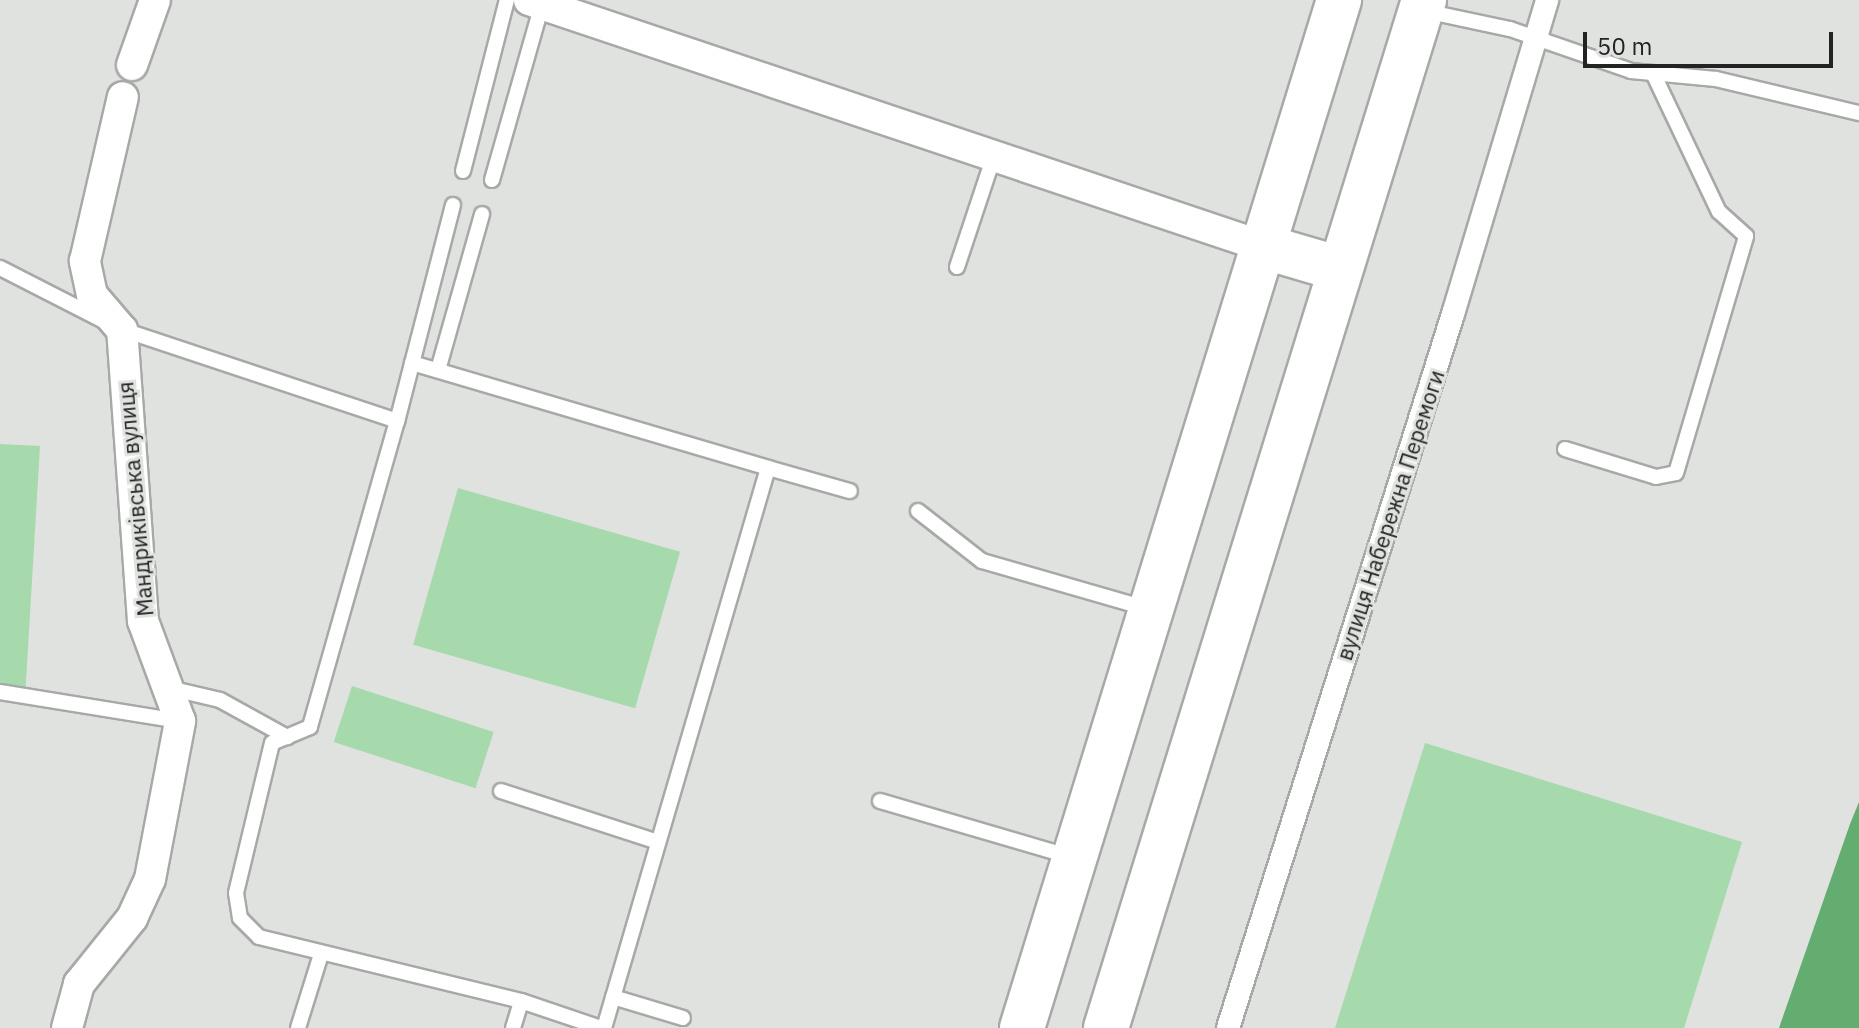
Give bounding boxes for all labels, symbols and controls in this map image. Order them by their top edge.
scale bar [1587,16,1837,66]
text: 50 m [1597,30,1652,62]
street label: вулиця Набережна Перемоги [1331,366,1449,664]
street label: Мандриківська вулиця [112,380,158,618]

